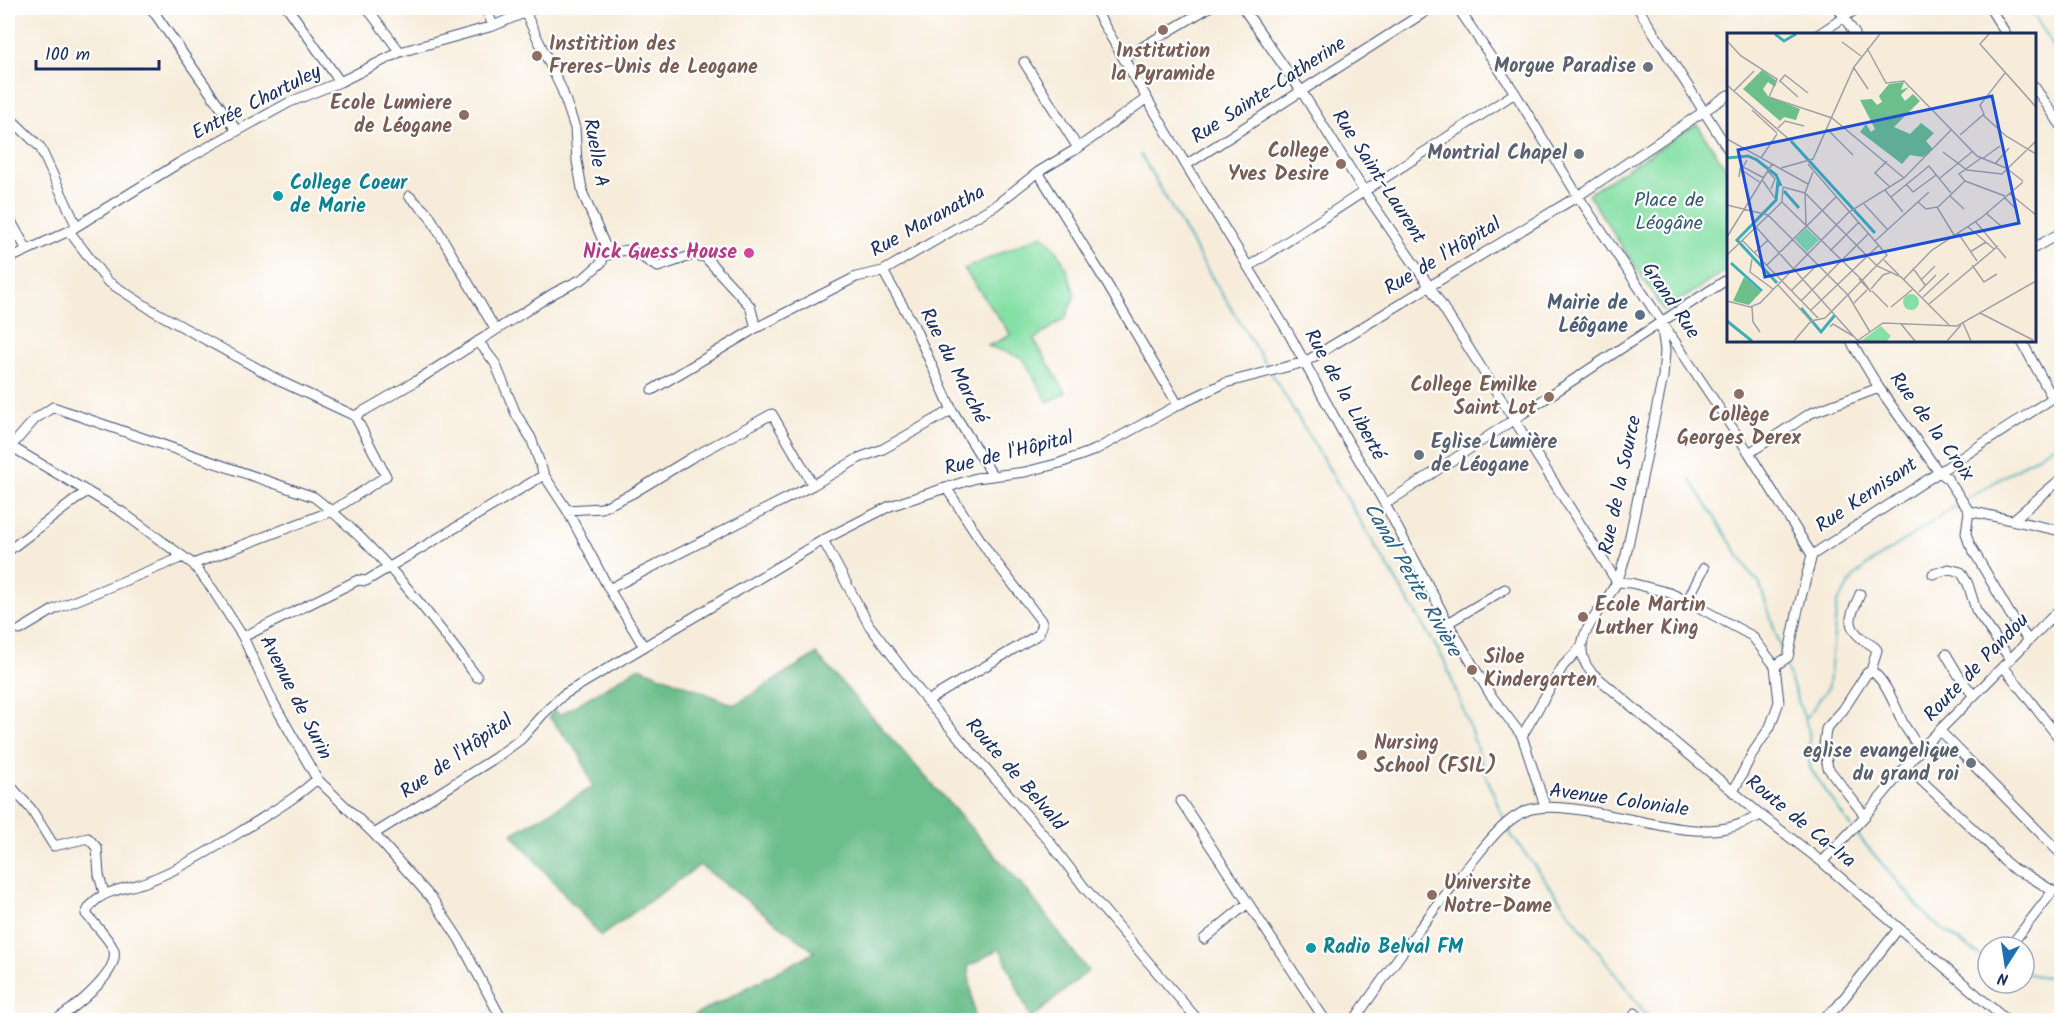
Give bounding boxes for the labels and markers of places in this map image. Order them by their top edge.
marker: Institution la Pyramide [1156,23,1170,37]
place label: Institition des Freres-Unis de Leogane [549,29,758,84]
place label: Institution la Pyramide [1111,36,1215,91]
marker: Institition des Freres-Unis de Leogane [530,49,544,63]
place label: Morgue Paradise [1494,51,1636,83]
marker: Morgue Paradise [1641,60,1655,74]
place label: Ecole Lumiere de Léogane [330,88,452,143]
marker: Ecole Lumiere de Léogane [457,108,471,122]
place label: College Yves Desire [1228,136,1329,191]
place label: Montrial Chapel [1427,138,1568,170]
marker: Montrial Chapel [1572,147,1586,161]
marker: College Yves Desire [1334,157,1348,171]
place label: College Coeur de Marie [290,168,408,223]
marker: College Coeur de Marie [271,189,285,203]
place label: Nick Guess House [583,237,737,269]
marker: Nick Guess House [742,246,756,260]
place label: Mairie de Léôgane [1547,288,1628,343]
marker: Mairie de Léôgane [1633,308,1647,322]
place label: College Emilke Saint Lot [1411,370,1538,425]
marker: Collège Georges Derex [1732,387,1746,401]
marker: College Emilke Saint Lot [1542,390,1556,404]
place label: Collège Georges Derex [1677,400,1802,455]
place label: Eglise Lumière de Léogane [1431,427,1557,482]
marker: Eglise Lumière de Léogane [1412,448,1426,462]
place label: Ecole Martin Luther King [1595,590,1706,645]
marker: Ecole Martin Luther King [1576,610,1590,624]
place label: Siloe Kindergarten [1484,642,1597,697]
marker: Siloe Kindergarten [1465,663,1479,677]
place label: Nursing School (FSIL) [1374,728,1496,783]
place label: eglise evangelique du grand roi [1803,736,1960,791]
marker: Nursing School (FSIL) [1355,748,1369,762]
marker: eglise evangelique du grand roi [1964,756,1978,770]
place label: Universite Notre-Dame [1444,868,1552,923]
marker: Universite Notre-Dame [1425,888,1439,902]
place label: Radio Belval FM [1323,932,1464,964]
marker: Radio Belval FM [1304,941,1318,955]

